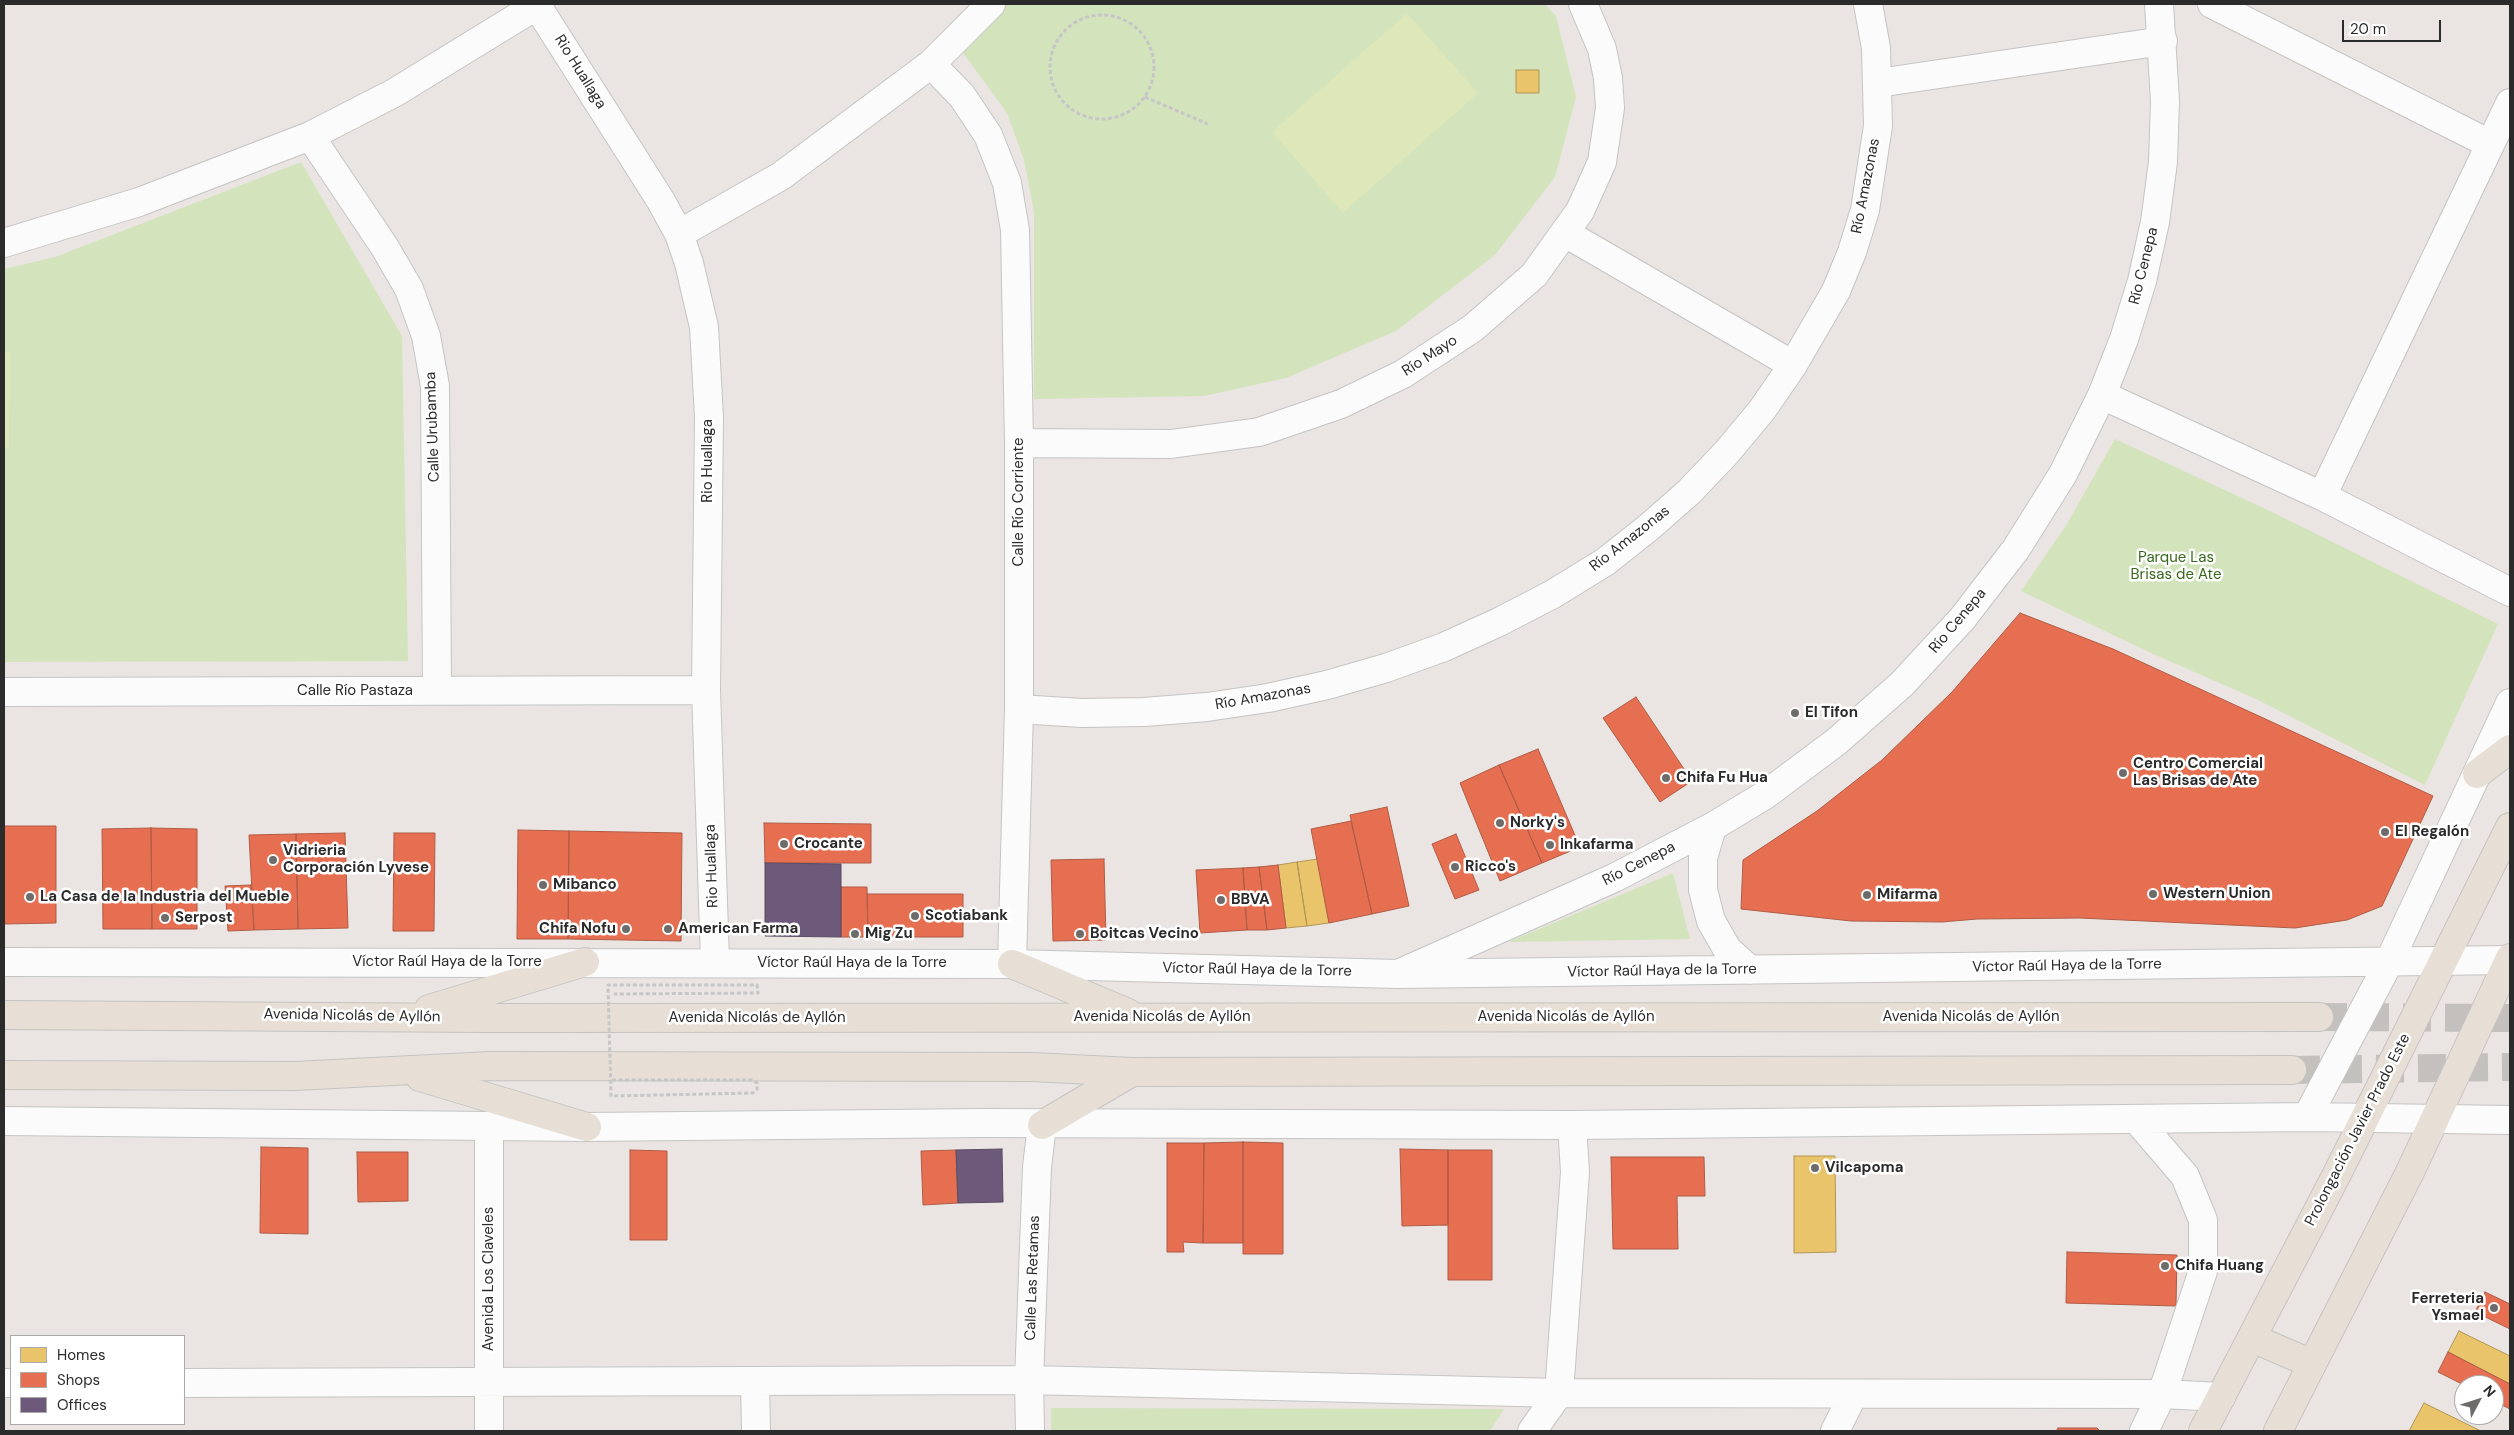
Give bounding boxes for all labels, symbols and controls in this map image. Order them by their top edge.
scale bar [2344,10,2443,42]
text: 20 m [2350,19,2386,39]
street label: Rio Huallaga [550,32,610,112]
street label: Río Amazonas [1848,137,1884,235]
street label: Río Cenepa [2126,225,2162,307]
street label: Río Mayo [1399,332,1461,380]
street label: Calle Urubamba [422,371,444,483]
street label: Rio Huallaga [699,419,717,503]
street label: Calle Río Corriente [1010,438,1028,566]
street label: Río Amazonas [1586,502,1674,576]
park label: Parque Las Brisas de Ate [2131,549,2221,584]
street label: Río Cenepa [1926,585,1990,657]
street label: Río Amazonas [1214,680,1312,714]
street label: Calle Río Pastaza [297,682,413,700]
place label: El Tifon [1805,704,1858,722]
marker: El Tifon [1789,707,1801,719]
place label: Centro Comercial Las Brisas de Ate [2133,755,2263,790]
marker: Centro Comercial Las Brisas de Ate [2117,767,2129,779]
place label: Chifa Fu Hua [1676,769,1768,787]
marker: Chifa Fu Hua [1660,772,1672,784]
place label: Norky's [1510,814,1565,832]
marker: Norky's [1494,817,1506,829]
place label: El Regalón [2395,823,2469,841]
street label: Rio Huallaga [702,824,722,908]
marker: El Regalón [2379,826,2391,838]
place label: Crocante [794,835,863,853]
place label: Inkafarma [1560,836,1634,854]
marker: Crocante [778,838,790,850]
street label: Río Cenepa [1600,838,1678,890]
marker: Inkafarma [1544,839,1556,851]
place label: Vidrieria Corporación Lyvese [283,842,429,877]
marker: Vidrieria Corporación Lyvese [267,854,279,866]
place label: Ricco's [1465,858,1516,876]
marker: Ricco's [1449,861,1461,873]
place label: Mibanco [553,876,617,894]
marker: Mibanco [537,879,549,891]
place label: Western Union [2163,885,2271,903]
place label: Mifarma [1877,886,1937,904]
place label: La Casa de la Industria del Mueble [40,888,290,906]
marker: Western Union [2147,888,2159,900]
marker: Mifarma [1861,889,1873,901]
marker: La Casa de la Industria del Mueble [24,891,36,903]
place label: BBVA [1231,891,1270,909]
marker: BBVA [1215,894,1227,906]
place label: Scotiabank [925,907,1008,925]
place label: Serpost [175,909,232,927]
marker: Scotiabank [909,910,921,922]
marker: Serpost [159,912,171,924]
place label: Chifa Nofu [539,920,616,938]
place label: American Farma [678,920,798,938]
marker: Chifa Nofu [620,923,632,935]
marker: American Farma [662,923,674,935]
place label: Mig Zu [865,925,913,943]
place label: Boitcas Vecino [1090,925,1199,943]
marker: Mig Zu [849,928,861,940]
marker: Boitcas Vecino [1074,928,1086,940]
street label: Víctor Raúl Haya de la Torre [352,953,542,971]
street label: Víctor Raúl Haya de la Torre [757,954,947,972]
street label: Víctor Raúl Haya de la Torre [1972,955,2162,977]
street label: Víctor Raúl Haya de la Torre [1162,959,1352,981]
street label: Víctor Raúl Haya de la Torre [1567,960,1757,982]
street label: Avenida Nicolás de Ayllón [263,1005,441,1027]
street label: Avenida Nicolás de Ayllón [1074,1008,1250,1026]
street label: Avenida Nicolás de Ayllón [1478,1008,1654,1026]
street label: Avenida Nicolás de Ayllón [1883,1008,2059,1026]
street label: Avenida Nicolás de Ayllón [669,1009,845,1027]
street label: Prolongación Javier Prado Este [2302,1031,2414,1229]
place label: Vilcapoma [1825,1159,1903,1177]
marker: Vilcapoma [1809,1162,1821,1174]
street label: Avenida Los Claveles [480,1207,498,1351]
street label: Calle Las Retamas [1022,1215,1044,1341]
place label: Chifa Huang [2175,1257,2264,1275]
marker: Chifa Huang [2159,1260,2171,1272]
place label: Ferreteria Ysmael [2412,1290,2484,1325]
marker: Ferreteria Ysmael [2488,1302,2500,1314]
legend [10,1335,185,1425]
text: Homes [57,1345,106,1365]
text: Shops [57,1370,100,1390]
north arrow [2454,1375,2504,1425]
text: N [2480,1381,2500,1401]
text: Offices [57,1395,107,1415]

